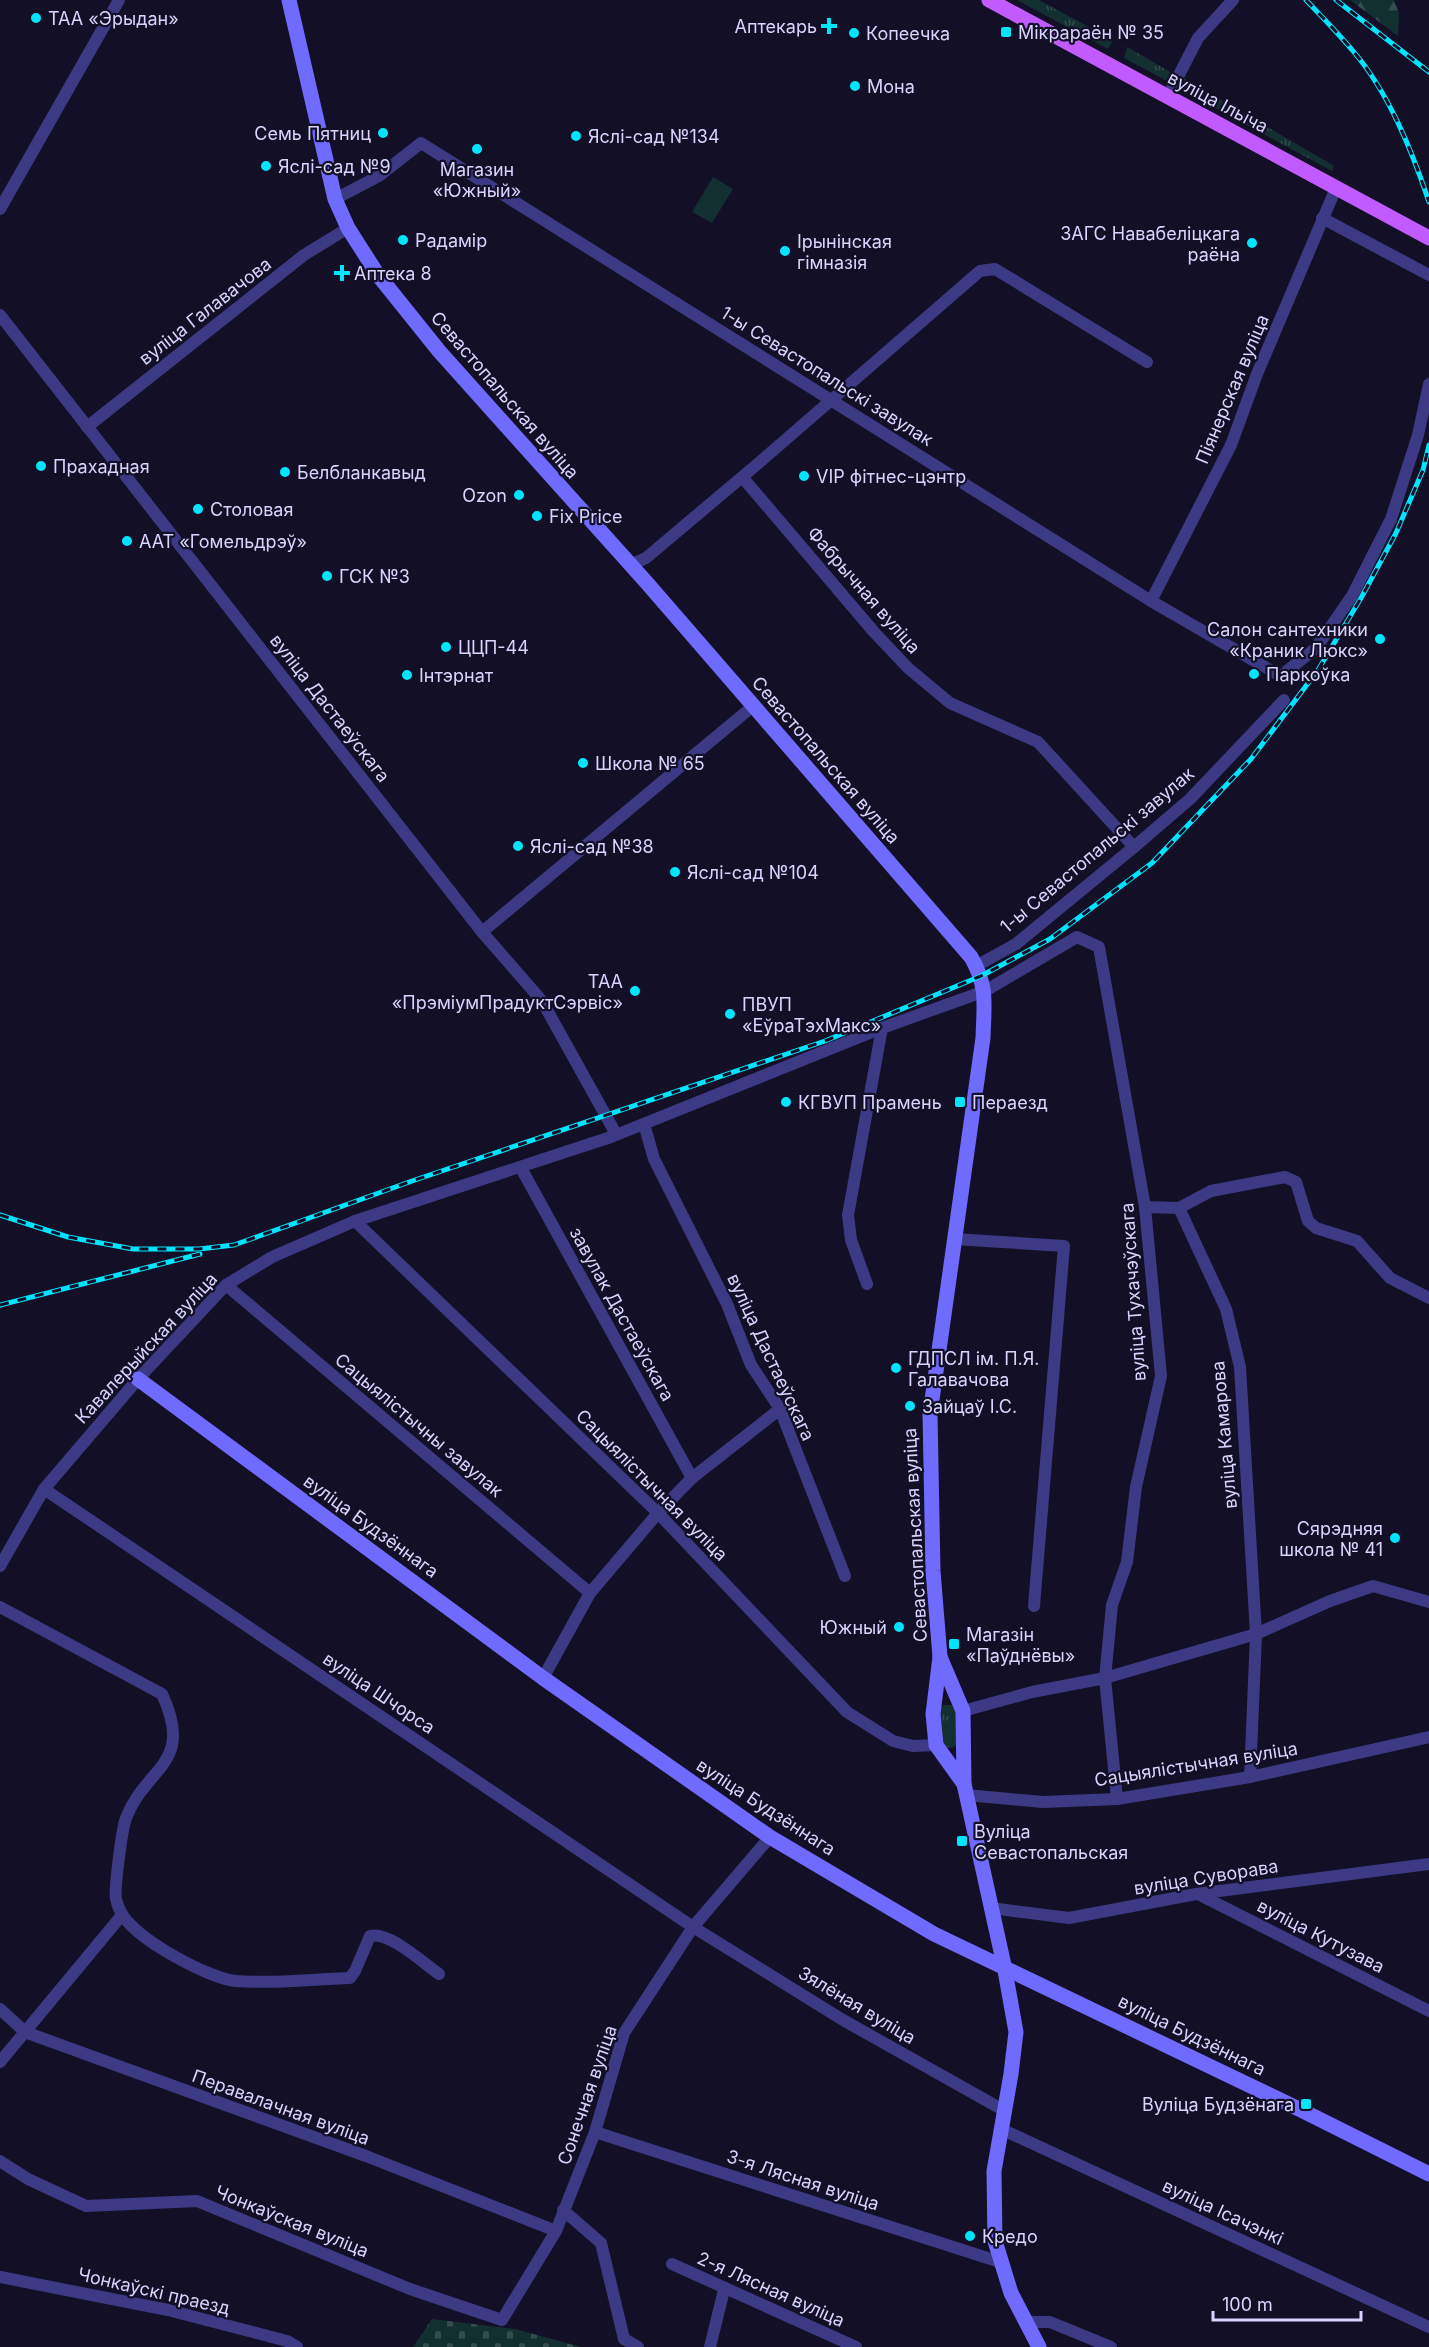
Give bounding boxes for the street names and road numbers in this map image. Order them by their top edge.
street label: вуліца Ільіча [1164,67,1272,137]
street label: вуліца Галавачова [135,253,275,369]
street label: 1-ы Севастопальскі завулак [717,302,937,450]
street label: Севастопальская вуліца [427,307,583,483]
street label: Піянерская вуліца [1191,311,1273,467]
street label: Фабрычная вуліца [803,522,925,658]
street label: вуліца Дастаеўскага [266,630,394,786]
street label: Севастопальская вуліца [748,672,904,848]
street label: 1-ы Севастопальскі завулак [996,763,1198,937]
street label: вуліца Тухачэўскага [1116,1202,1150,1382]
street label: завулак Дастаеўскага [565,1223,679,1405]
street label: Кавалерыйская вуліца [71,1268,221,1428]
street label: вуліца Дастаеўскага [723,1270,819,1444]
street label: Сацыялістычны завулак [331,1349,507,1501]
street label: вуліца Камарова [1207,1360,1241,1510]
street label: Сацыялістычная вуліца [572,1405,732,1565]
street label: Севастопальская вуліца [899,1427,931,1643]
street label: вуліца Будзённага [300,1470,442,1582]
street label: вуліца Шчорса [319,1648,439,1738]
street label: Сацыялістычная вуліца [1093,1738,1299,1790]
street label: вуліца Будзённага [693,1754,839,1860]
street label: вуліца Суворава [1132,1855,1280,1899]
street label: вуліца Кутузава [1254,1895,1388,1977]
street label: Зялёная вуліца [795,1962,919,2048]
street label: вуліца Будзённага [1115,1990,1269,2080]
street label: Сонечная вуліца [553,2022,621,2168]
street label: Перавалачная вуліца [189,2065,373,2149]
street label: 3-я Лясная вуліца [724,2145,882,2215]
street label: вуліца Ісачэнкі [1159,2175,1287,2249]
street label: Чонкаўская вуліца [212,2181,372,2261]
street label: 2-я Лясная вуліца [694,2247,848,2331]
street label: Чонкаўскі праезд [76,2263,232,2319]

